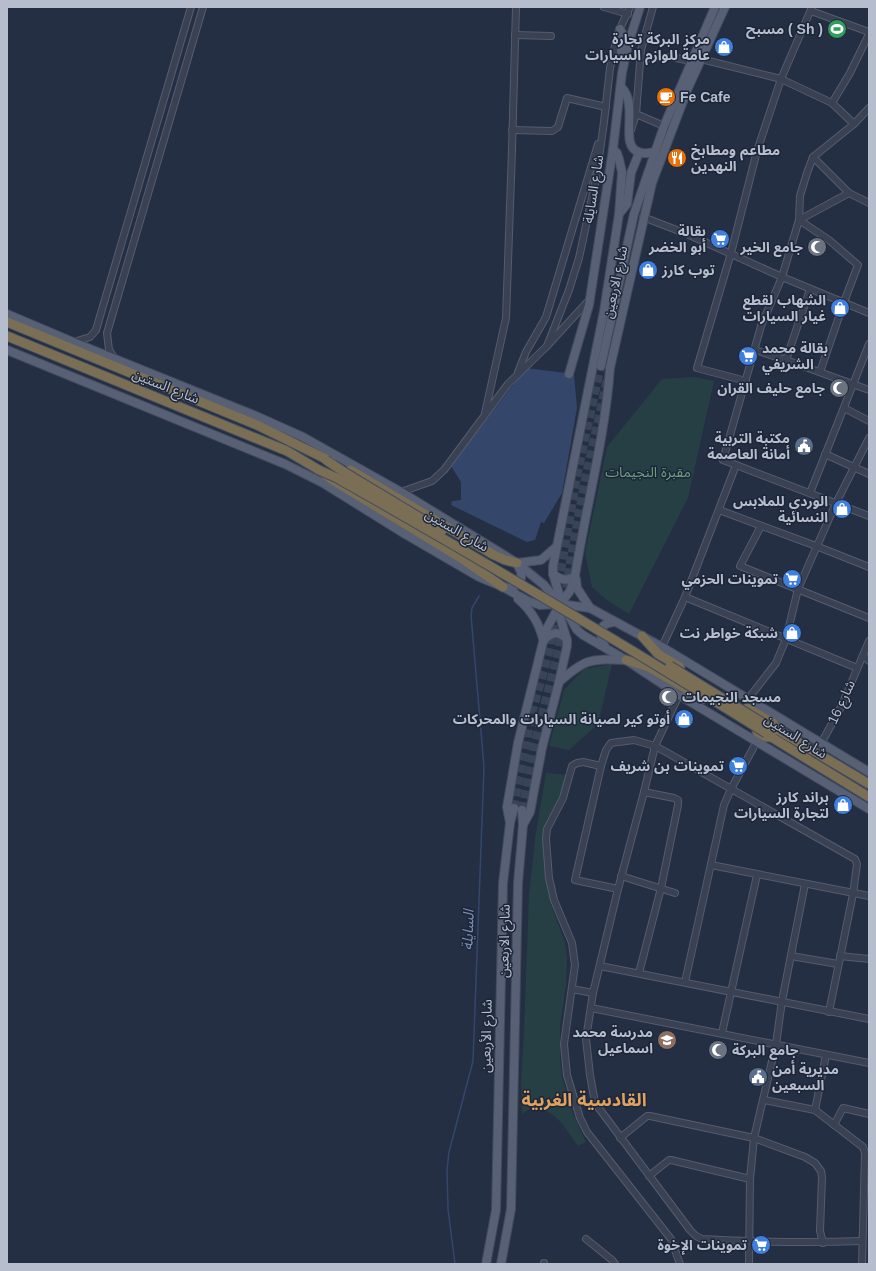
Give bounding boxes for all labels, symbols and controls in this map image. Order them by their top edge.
sports icon: مسبح ( Sh ) [826,18,848,40]
place label: مسبح ( Sh ) [746,21,823,39]
place label: مركز البركة تجارة عامة للوازم السيارات [585,31,710,66]
shop icon: مركز البركة تجارة عامة للوازم السيارات [713,36,735,58]
cafe icon: Fe Cafe [655,86,677,108]
place label: Fe Cafe [680,89,731,105]
place label: مطاعم ومطابخ النهدين [691,142,780,174]
restaurant icon: مطاعم ومطابخ النهدين [666,147,688,169]
street label: شارع السايلة [580,153,609,225]
place label: بقالة أبو الخضر [648,223,706,256]
supermarket icon: بقالة أبو الخضر [709,228,731,250]
mosque icon: جامع الخير [806,236,828,258]
place label: جامع الخير [740,239,803,257]
street label: شارع الاربعين [599,244,633,320]
shop icon: توب كارز [637,259,659,281]
place label: توب كارز [661,262,715,279]
place label: الشهاب لقطع غيار السيارات [742,292,826,325]
shop icon: الشهاب لقطع غيار السيارات [829,297,851,319]
place label: بقالة محمد الشريفي [762,340,828,375]
supermarket icon: بقالة محمد الشريفي [737,345,759,367]
street label: شارع الستين [129,365,202,409]
mosque icon: جامع حليف القران [828,377,850,399]
place label: جامع حليف القران [717,380,825,398]
place label: مكتبة التربية أمانة العاصمة [707,430,790,462]
public building icon: مكتبة التربية أمانة العاصمة [793,435,815,457]
park label: مقبرة النجيمات [605,464,691,481]
place label: الوردي للملابس النسائية [733,493,828,525]
shop icon: الوردي للملابس النسائية [831,498,853,520]
street label: شارع الستين [421,505,492,557]
supermarket icon: تموينات الحزمي [781,568,803,590]
place label: تموينات الحزمي [682,571,778,590]
shop icon: شبكة خواطر نت [781,622,803,644]
place label: شبكة خواطر نت [680,625,778,642]
street label: شارع 16 [824,677,861,728]
mosque icon: مسجد النجيمات [657,686,679,708]
place label: مسجد النجيمات [682,689,781,705]
shop icon: أوتو كير لصيانة السيارات والمحركات [673,708,695,730]
place label: أوتو كير لصيانة السيارات والمحركات [453,710,670,728]
street label: شارع الستين [760,710,830,764]
supermarket icon: تموينات بن شريف [727,755,749,777]
place label: تموينات بن شريف [610,758,724,775]
place label: براند كارز لتجارة السيارات [734,789,829,822]
shop icon: براند كارز لتجارة السيارات [832,794,854,816]
street label: شارع الاربعين [495,904,516,978]
water label: السايلة [458,908,477,951]
street label: شارع الأربعين [477,999,498,1073]
place label: مدرسة محمد اسماعيل [573,1024,653,1056]
school or university icon: مدرسة محمد اسماعيل [656,1029,678,1051]
mosque icon: جامع البركة [707,1039,729,1061]
place label: جامع البركة [732,1042,799,1060]
place label: مديرية أمن السبعين [772,1060,839,1093]
public building icon: مديرية أمن السبعين [747,1066,769,1088]
district label: القادسية الغربية [521,1090,647,1111]
supermarket icon: تموينات الإخوة [750,1234,772,1256]
place label: تموينات الإخوة [657,1237,747,1255]

